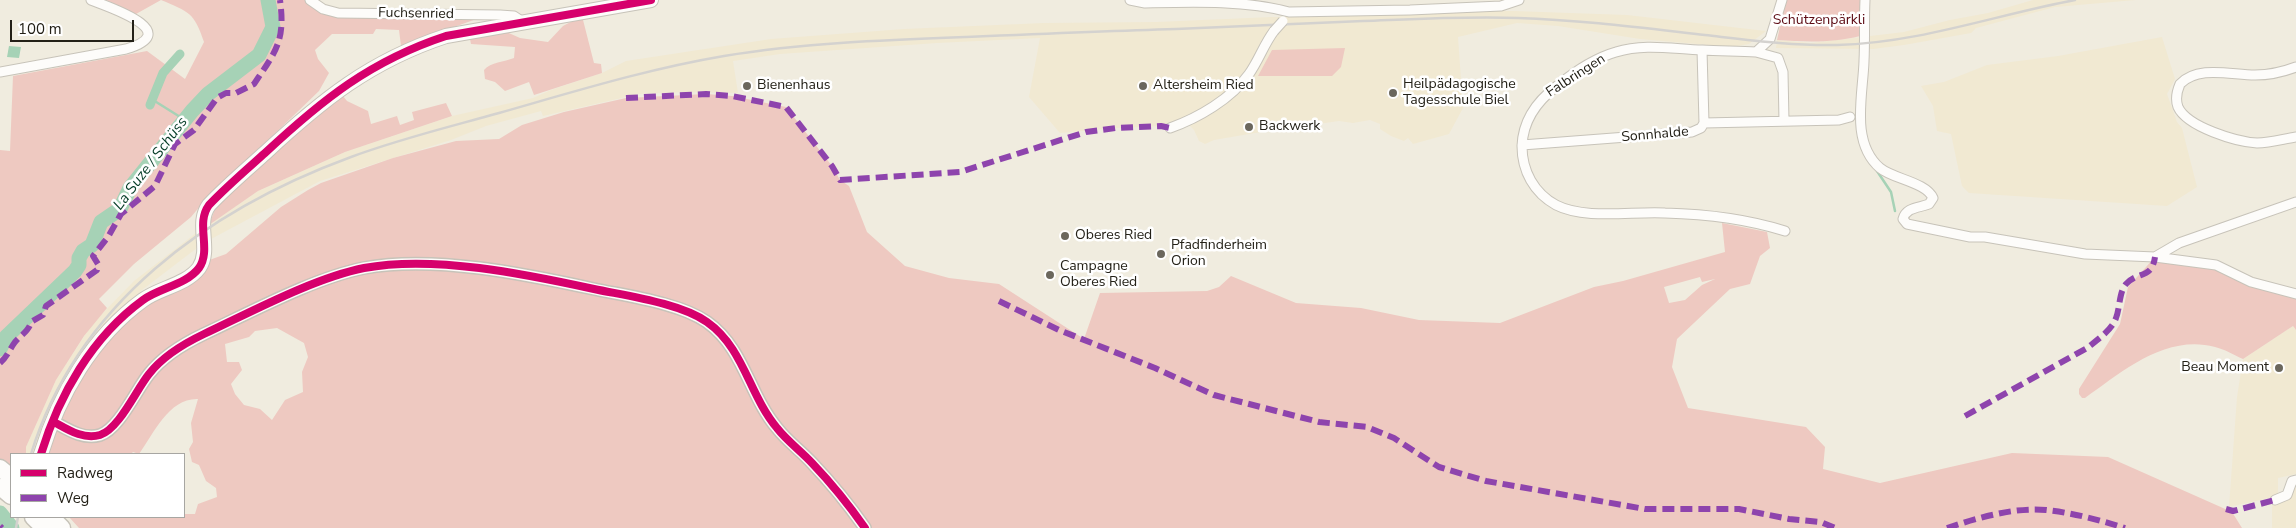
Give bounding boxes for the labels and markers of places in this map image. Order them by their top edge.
place label: Heilpädagogische Tagesschule Biel [1403,77,1516,110]
place label: Bienenhaus [757,78,830,94]
place label: Altersheim Ried [1153,78,1254,94]
marker: Bienenhaus [741,80,753,92]
marker: Altersheim Ried [1137,80,1149,92]
marker: Heilpädagogische Tagesschule Biel [1387,87,1399,99]
place label: Backwerk [1259,119,1320,135]
marker: Backwerk [1243,121,1255,133]
place label: Oberes Ried [1075,228,1152,244]
marker: Oberes Ried [1059,230,1071,242]
place label: Pfadfinderheim Orion [1171,238,1267,270]
marker: Pfadfinderheim Orion [1155,248,1167,260]
place label: Campagne Oberes Ried [1060,259,1137,292]
marker: Campagne Oberes Ried [1044,269,1056,281]
place label: Beau Moment [2181,360,2269,376]
marker: Beau Moment [2273,362,2285,374]

